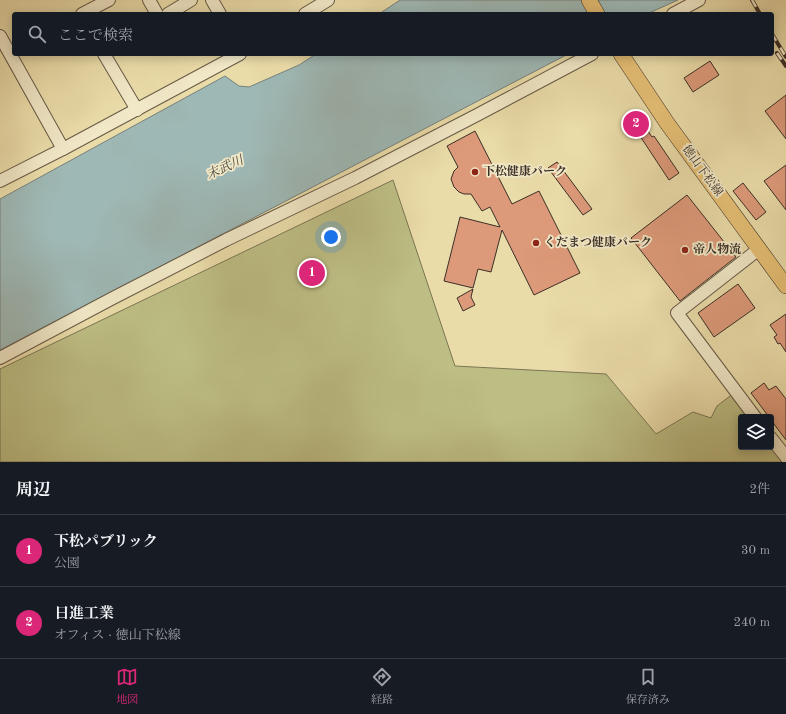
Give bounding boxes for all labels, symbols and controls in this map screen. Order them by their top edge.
search box [12,12,774,56]
icon: search [26,23,48,45]
text: ここで検索 [58,29,133,44]
pin: 2 [623,109,649,139]
street label: 徳山下松線 [680,142,726,199]
water label: 末武川 [204,152,247,182]
place label: 下松健康パーク [483,164,567,178]
marker: 下松健康パーク [470,167,480,177]
your location [321,227,341,247]
place label: くだまつ健康パーク [544,235,652,249]
marker: くだまつ健康パーク [531,238,541,248]
place label: 帝人物流 [693,242,741,256]
marker: 帝人物流 [680,245,690,255]
pin: 1 [299,258,325,288]
map controls [738,414,774,450]
button: layers [738,414,774,450]
text: 周辺 [16,482,50,499]
text: 2件 [749,483,770,496]
text: 下松パブリック [54,535,158,550]
text: 1 [25,544,33,557]
text: 30 m [741,544,770,557]
text: 公園 [54,557,80,570]
text: 日進工業 [54,607,114,622]
text: 2 [25,616,33,629]
text: 240 m [733,616,770,629]
text: オフィス · 徳山下松線 [54,629,181,642]
tab: 地図 [116,666,138,708]
tab: 経路 [371,666,393,708]
tab: 保存済み [626,666,670,708]

